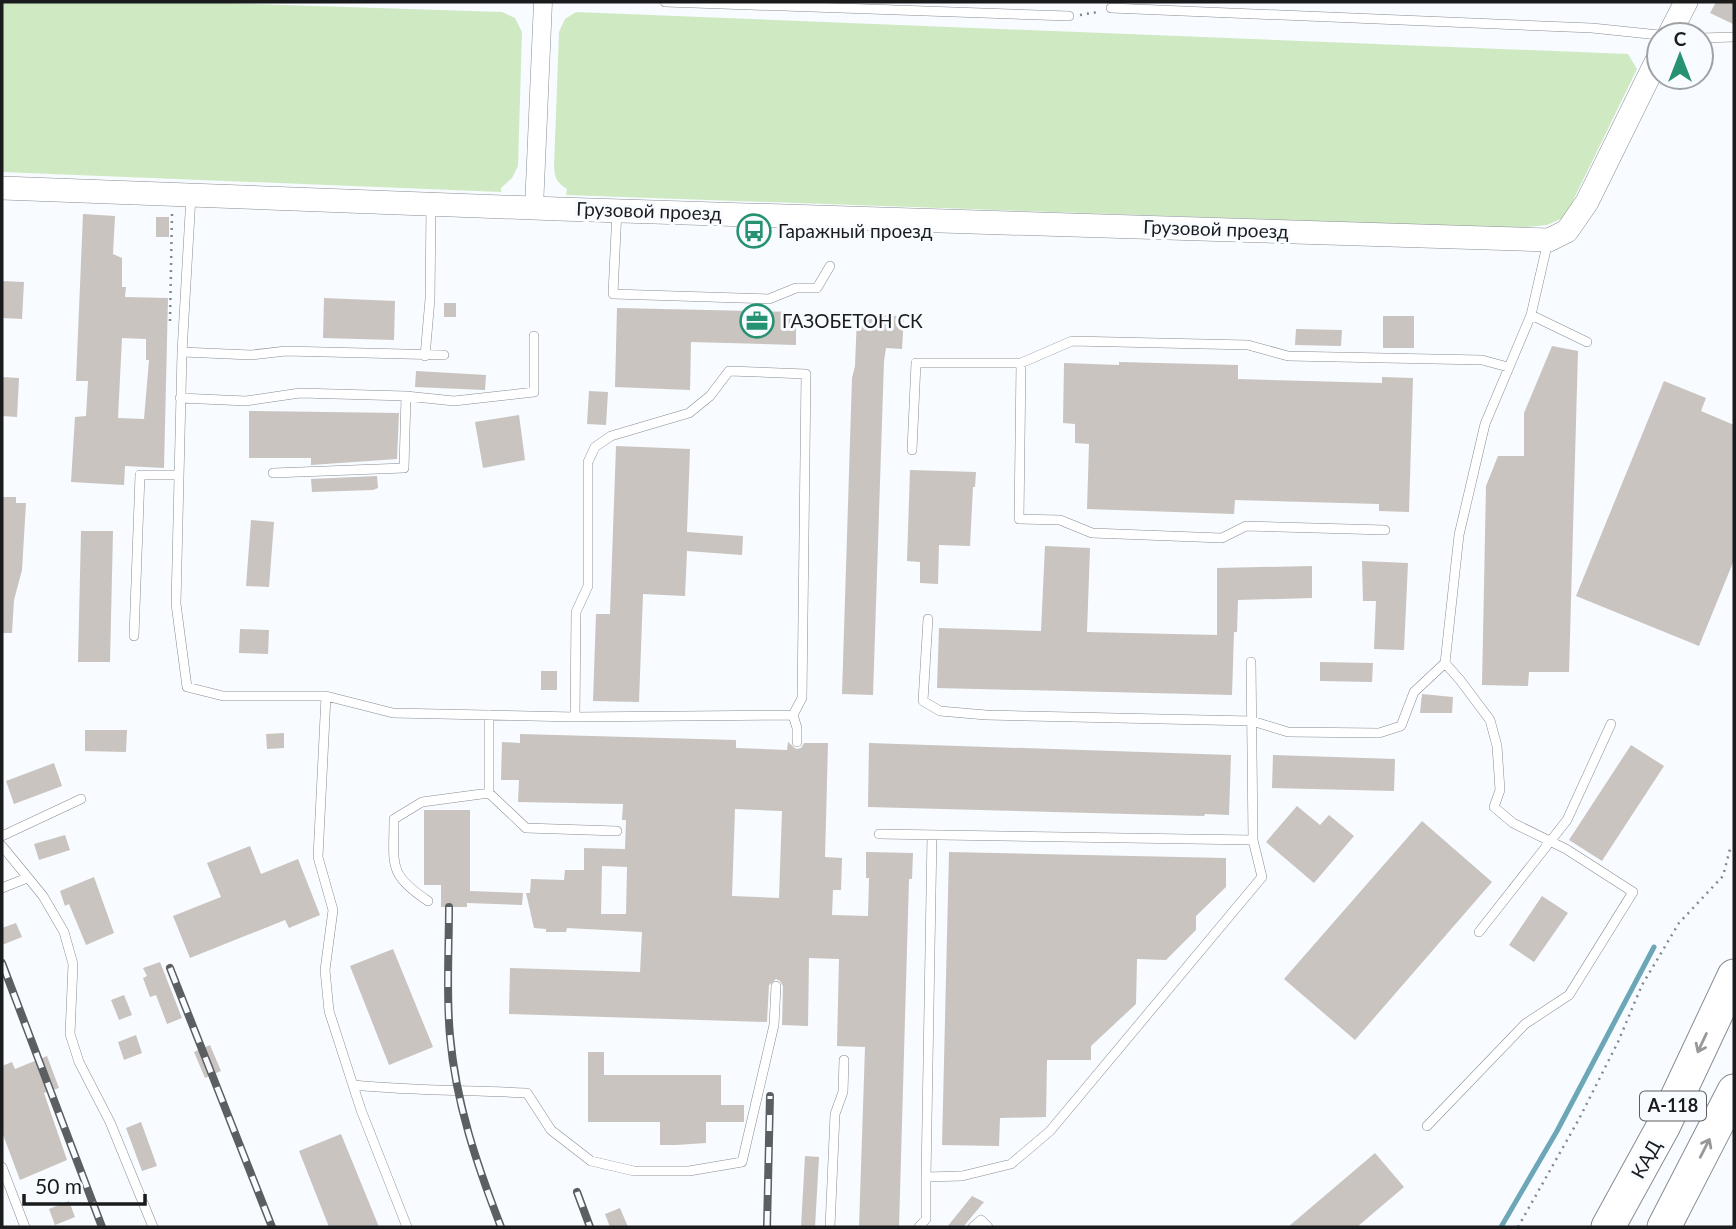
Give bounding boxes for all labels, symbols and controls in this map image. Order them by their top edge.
north arrow [1645,21,1715,91]
text: С [1674,27,1687,50]
street label: Грузовой проезд [576,196,723,225]
bus stop icon: Гаражный проезд [735,212,773,250]
street label: Грузовой проезд [1143,214,1290,243]
place label: Гаражный проезд [778,219,933,242]
office icon: ГАЗОБЕТОН СК [738,302,776,340]
place label: ГАЗОБЕТОН СК [782,309,923,332]
one-way arrow [1695,1032,1709,1053]
road number: А-118 [1640,1092,1706,1120]
street label: КАД [1626,1135,1666,1182]
one-way arrow [1698,1138,1712,1159]
scale bar [24,1162,145,1206]
text: 50 m [35,1173,82,1198]

